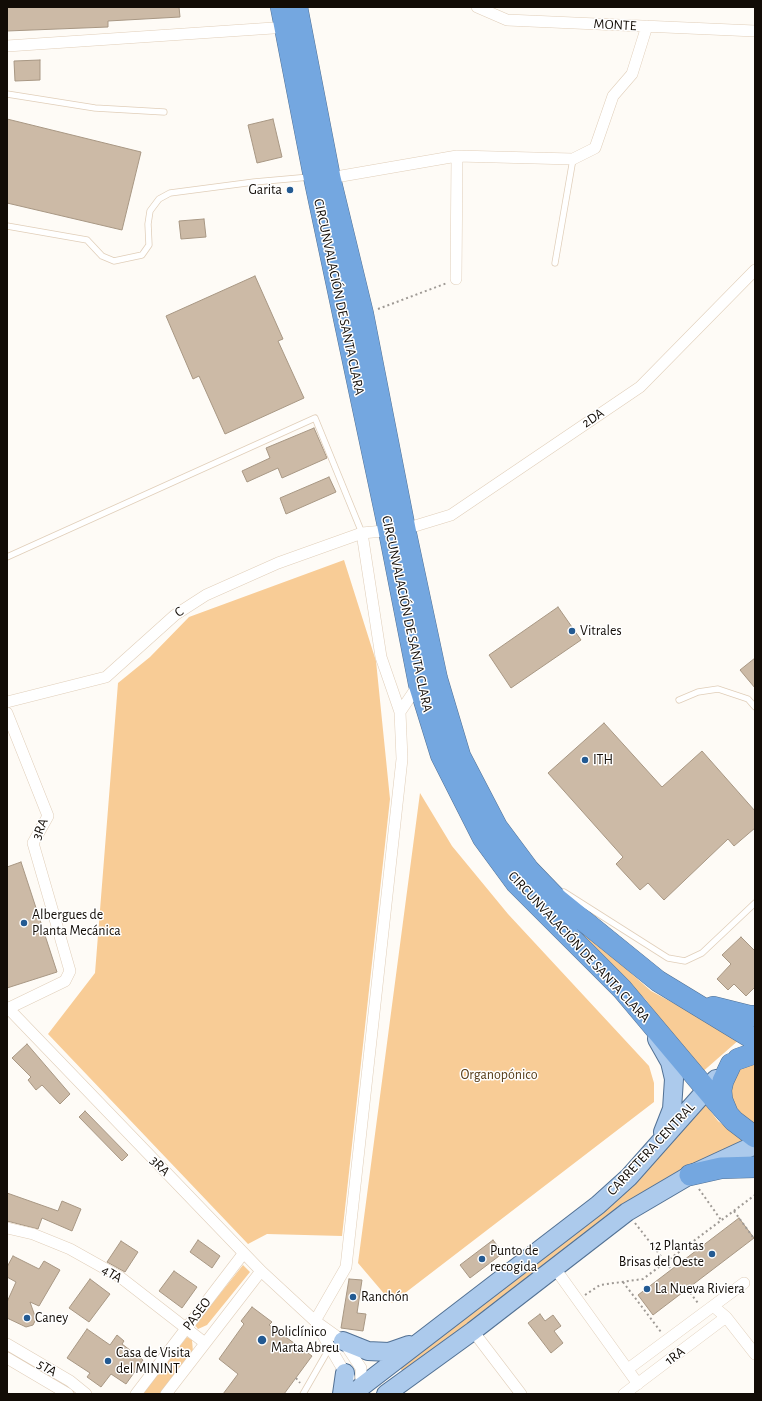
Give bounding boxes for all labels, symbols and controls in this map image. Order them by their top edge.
street label: MONTE [593,15,637,35]
place label: Garita [249,182,282,198]
marker: Garita [285,185,295,195]
street label: CIRCUNVALACIÓN DE SANTA CLARA [310,197,368,397]
street label: 2DA [579,405,607,431]
street label: CIRCUNVALACIÓN DE SANTA CLARA [378,514,436,714]
street label: C [171,603,187,621]
place label: Vitrales [580,623,622,639]
marker: Vitrales [567,626,577,636]
place label: ITH [593,752,613,768]
marker: ITH [580,755,590,765]
street label: 3RA [28,816,52,842]
street label: CIRCUNVALACIÓN DE SANTA CLARA [504,868,654,1026]
place label: Albergues de Planta Mecánica [32,907,121,940]
marker: Albergues de Planta Mecánica [19,918,29,928]
park label: Organopónico [460,1067,538,1083]
street label: CARRETERA CENTRAL [603,1099,699,1199]
street label: 3RA [146,1152,174,1180]
place label: 12 Plantas Brisas del Oeste [619,1238,704,1270]
place label: Punto de recogida [490,1243,538,1276]
marker: 12 Plantas Brisas del Oeste [707,1249,717,1259]
marker: Punto de recogida [477,1254,487,1264]
street label: 4TA [99,1261,125,1287]
place label: La Nueva Riviera [655,1281,745,1297]
marker: La Nueva Riviera [642,1284,652,1294]
place label: Ranchón [361,1289,409,1305]
marker: Ranchón [348,1292,358,1302]
street label: PASEO [179,1294,215,1334]
place label: Caney [35,1310,68,1326]
marker: Caney [22,1313,32,1323]
place label: Policlínico Marta Abreu [271,1324,339,1356]
marker: Policlínico Marta Abreu [256,1334,268,1346]
street label: 1RA [662,1343,688,1369]
place label: Casa de Visita del MININT [116,1345,191,1378]
street label: 5TA [34,1356,60,1380]
marker: Casa de Visita del MININT [103,1356,113,1366]

